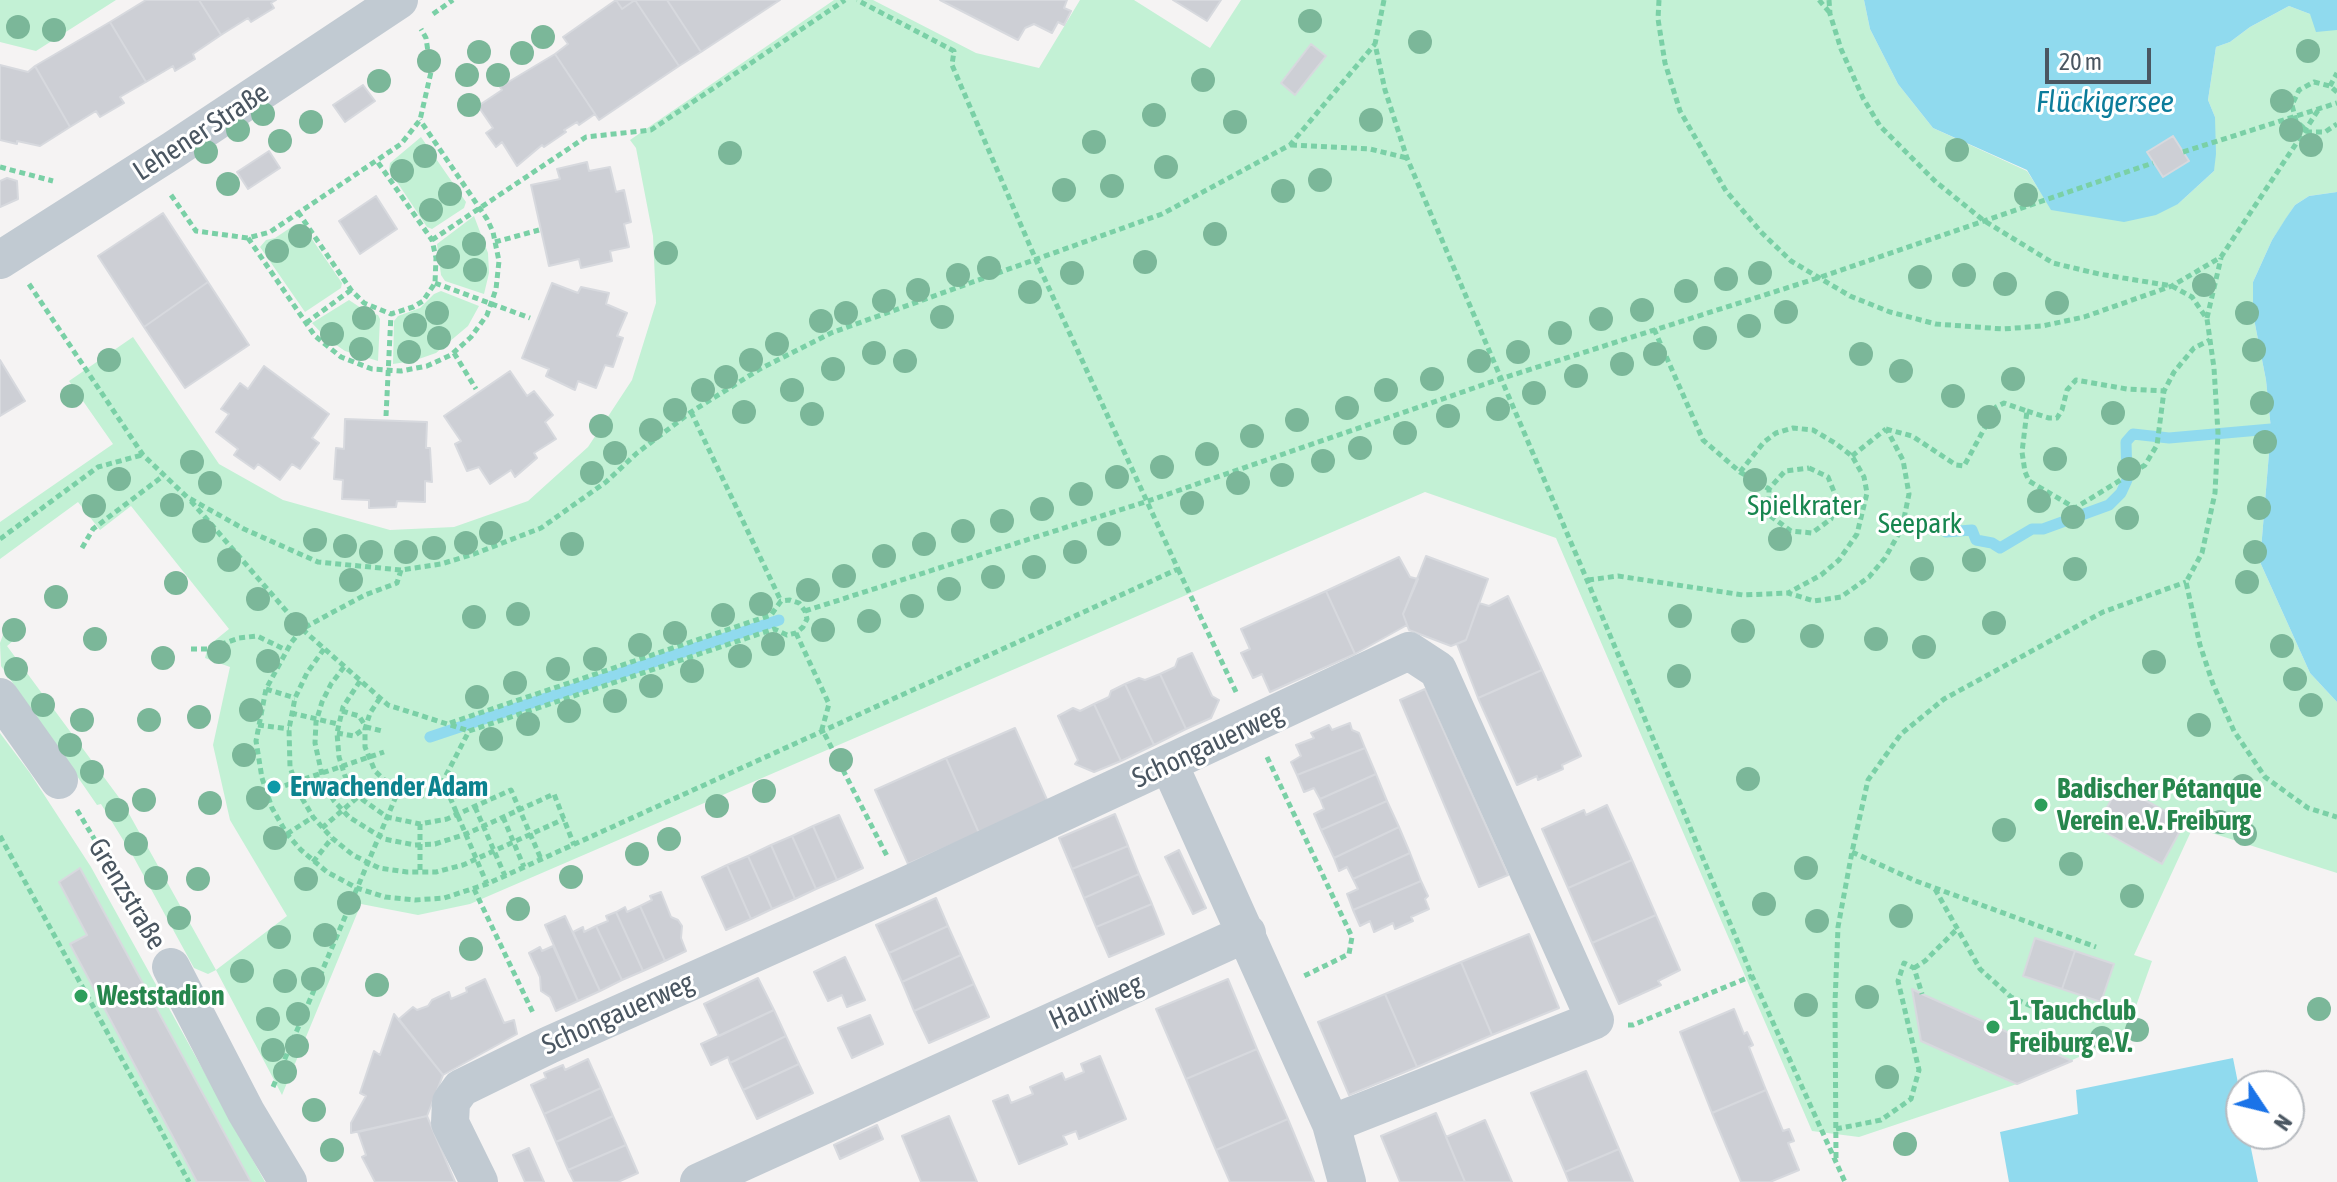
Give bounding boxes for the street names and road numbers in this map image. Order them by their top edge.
street label: Lehener Straße [127,76,275,188]
street label: Schongauerweg [1127,696,1289,796]
street label: Grenzstraße [81,832,173,956]
street label: Schongauerweg [537,966,699,1062]
street label: Hauriweg [1044,967,1148,1037]

